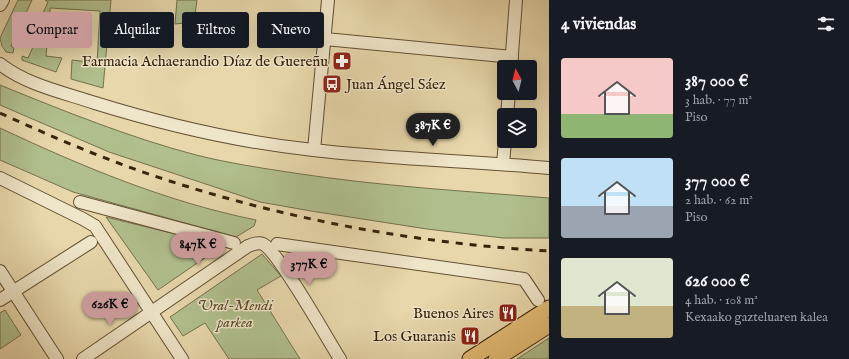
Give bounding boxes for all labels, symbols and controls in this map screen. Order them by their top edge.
chip: Comprar [12,12,92,48]
chip: Alquilar [100,12,174,48]
chip: Filtros [182,12,249,48]
chip: Nuevo [257,12,324,48]
icon: filters [815,13,837,35]
text: 4 viviendas [561,14,636,35]
pharmacy icon: Farmacia Achaerandio Díaz de Guereñu [331,50,353,72]
place label: Farmacia Achaerandio Díaz de Guereñu [82,52,328,71]
north arrow [497,60,537,100]
map controls [497,60,537,148]
text: 387 000 € [685,71,748,92]
bus stop icon: Juan Ángel Sáez [321,73,343,95]
icon: home [593,74,641,122]
place label: Juan Ángel Sáez [344,75,446,94]
text: 3 hab. · 77 m² [685,92,752,109]
button: layers [497,108,537,148]
text: Piso [685,109,708,126]
pin: 387K € [400,113,466,147]
text: 387K € [415,117,451,134]
text: 377 000 € [685,171,750,192]
icon: home [593,174,641,222]
text: 2 hab. · 62 m² [685,192,753,209]
text: Piso [685,209,708,226]
pin: 847K € [165,232,231,266]
text: 847K € [179,236,217,253]
pin: 377K € [276,252,342,286]
text: 377K € [291,256,327,273]
text: 626 000 € [685,271,750,292]
icon: home [593,274,641,322]
pin: 626K € [77,292,143,326]
text: 4 hab. · 108 m² [685,292,758,309]
text: 626K € [92,296,128,313]
park label: Ural-Mendi parkea [197,296,274,332]
restaurant icon: Buenos Aires [497,302,519,324]
place label: Buenos Aires [413,304,494,323]
text: Kexaako gazteluaren kalea [685,309,828,326]
restaurant icon: Los Guaranis [459,325,481,347]
place label: Los Guaranis [373,327,456,346]

